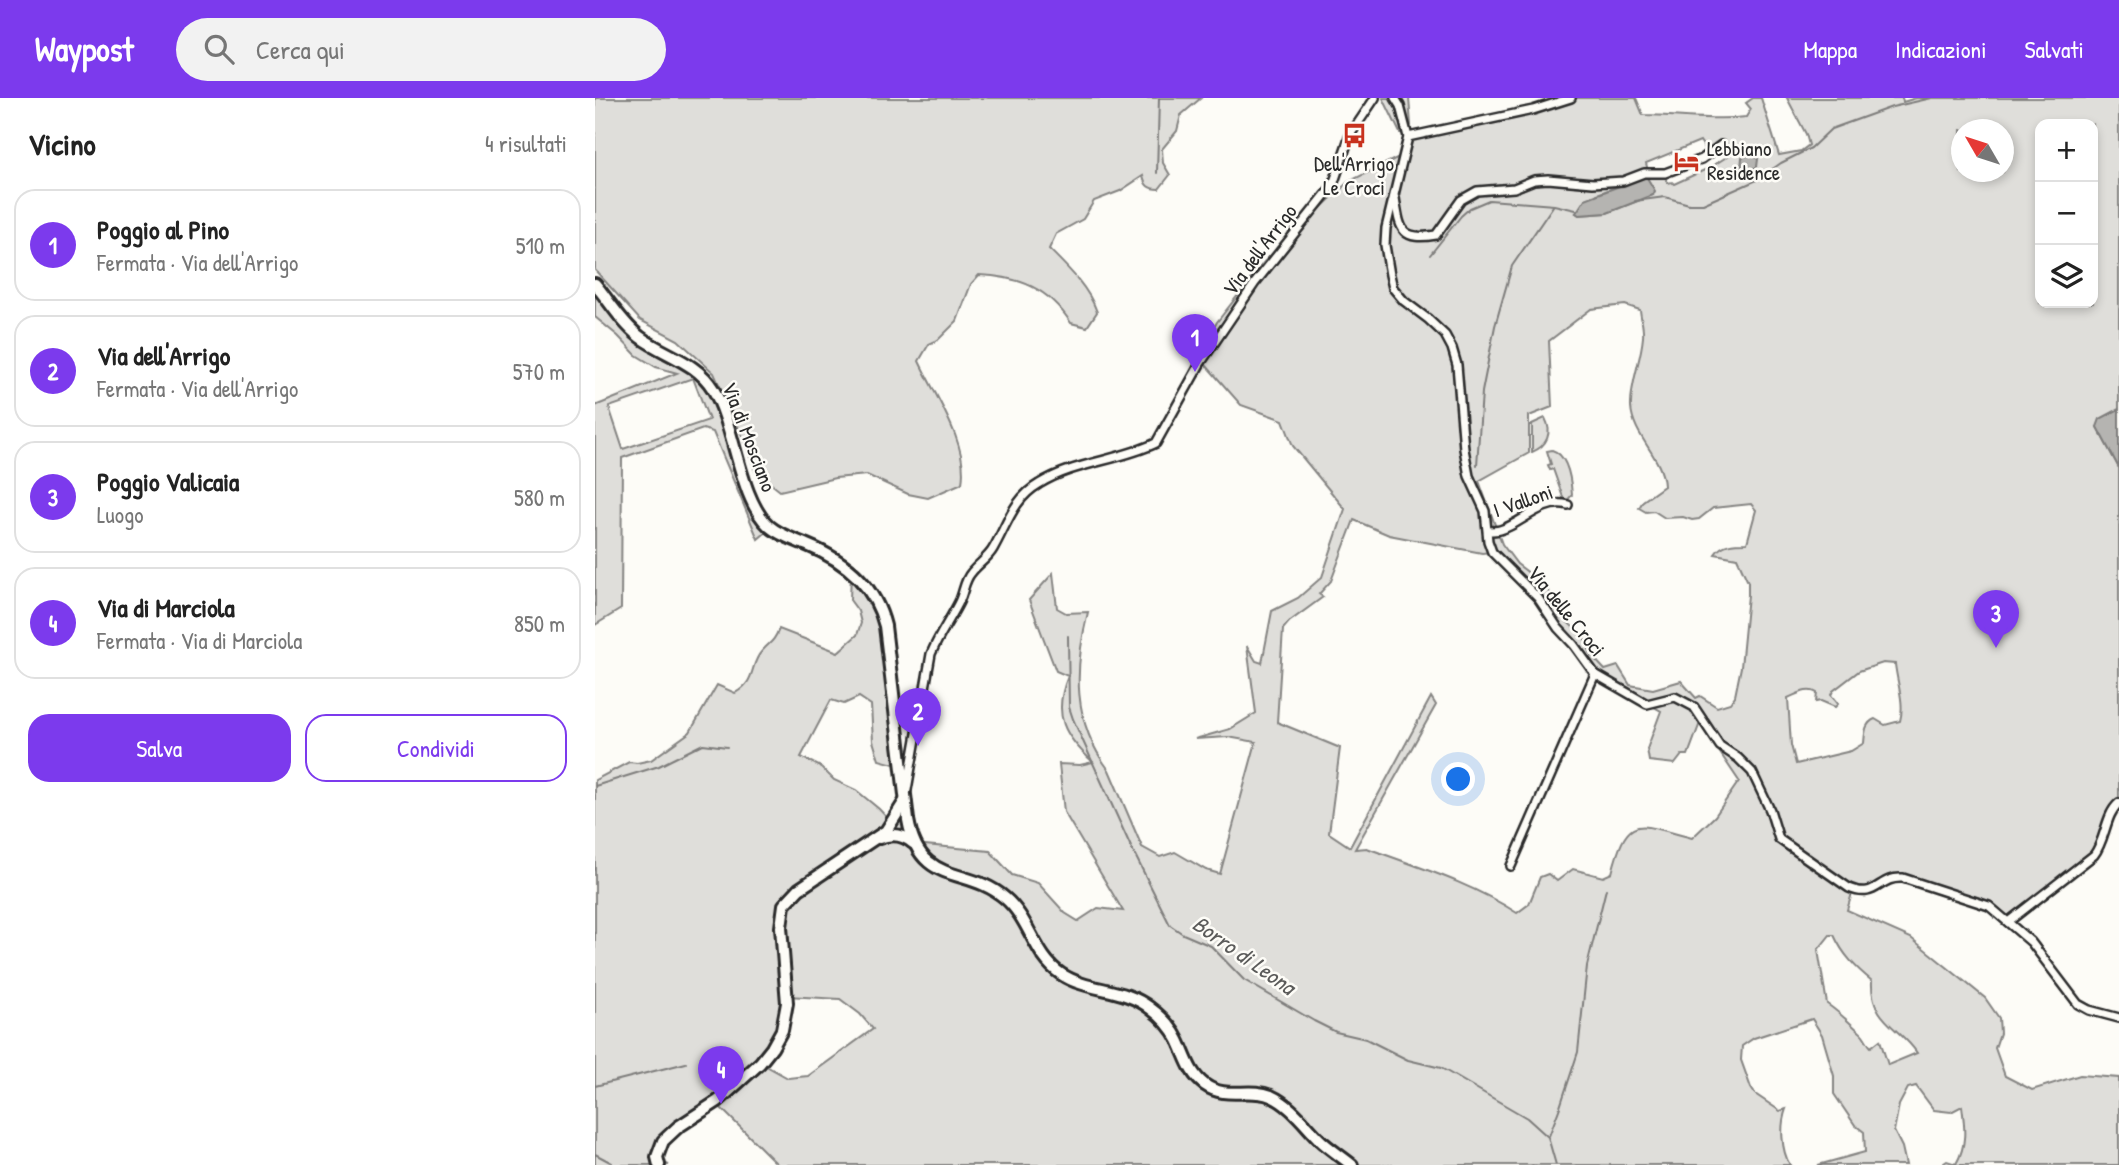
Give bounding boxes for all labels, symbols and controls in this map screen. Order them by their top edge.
search box [176,18,666,81]
text: Waypost [35,27,134,71]
icon: search [200,30,238,68]
text: Cerca qui [256,32,345,67]
text: Mappa [1803,33,1857,65]
text: Indicazioni [1895,33,1987,65]
text: Salvati [2025,33,2084,65]
north arrow [1951,119,2014,182]
map controls [2035,119,2098,308]
button: + [2035,119,2098,182]
bus stop icon: Dell'Arrigo Le Croci [1340,121,1368,149]
text: Vicino [28,124,96,164]
text: 4 risultati [485,128,567,159]
place label: Lebbiano Residence [1707,134,1780,187]
hotel icon: Lebbiano Residence [1673,147,1701,175]
place label: Dell'Arrigo Le Croci [1314,149,1394,202]
button: − [2035,182,2098,245]
street label: Via dell'Arrigo [1216,198,1304,301]
text: Poggio al Pino [97,212,229,247]
text: 1 [49,230,57,261]
text: 510 m [516,230,565,261]
button: layers [2035,245,2098,308]
text: Fermata · Via dell'Arrigo [97,247,298,278]
pin: 1 [1172,314,1218,372]
text: Via dell'Arrigo [97,338,230,373]
text: 2 [48,356,58,387]
text: 570 m [513,356,565,387]
text: Fermata · Via dell'Arrigo [97,373,298,404]
street label: Via di Mosciano [715,378,784,496]
text: Poggio Valicaia [97,464,239,499]
street label: I Valloni [1489,477,1557,524]
text: 3 [48,482,58,513]
text: 580 m [514,482,565,513]
text: Luogo [97,499,144,530]
street label: Via delle Croci [1521,559,1612,662]
text: Via di Marciola [97,590,235,625]
pin: 3 [1973,590,2019,648]
text: 4 [49,608,57,639]
text: 850 m [514,608,565,639]
text: Fermata · Via di Marciola [97,625,302,656]
pin: 2 [895,688,941,746]
button: Salva [28,714,291,782]
button: Condividi [305,714,567,782]
your location [1441,762,1475,796]
water label: Borro di Leona [1187,908,1304,1003]
pin: 4 [698,1046,744,1104]

